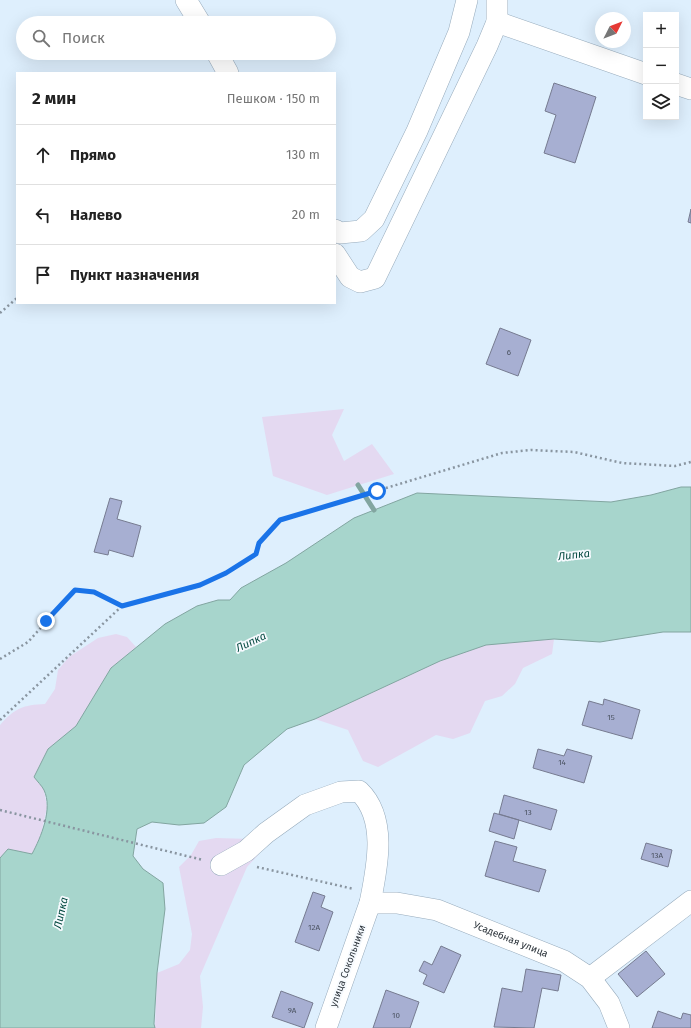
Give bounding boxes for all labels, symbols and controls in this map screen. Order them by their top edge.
north arrow [595,12,631,48]
map controls [643,12,679,120]
button: + [643,12,679,48]
search box [16,16,336,60]
icon: search [30,27,52,49]
text: Поиск [62,29,105,47]
button: − [643,48,679,84]
button: layers [643,84,679,120]
text: 2 мин [32,88,76,109]
text: Пешком · 150 m [227,91,320,106]
icon: ahead [32,144,54,166]
text: Прямо [70,146,116,164]
text: 130 m [286,147,320,162]
icon: left [32,204,54,226]
text: Налево [70,206,122,224]
text: 20 m [292,207,320,222]
icon: arrive [32,264,54,286]
text: Пункт назначения [70,266,199,284]
house number: 6 [507,348,511,357]
route start [368,482,386,500]
water label: Липка [556,547,591,563]
route end [37,612,55,630]
water label: Липка [233,629,268,655]
house number: 15 [607,713,615,722]
house number: 14 [558,758,567,767]
house number: 13 [524,808,532,817]
house number: 13А [651,851,663,860]
water label: Липка [51,896,71,931]
street label: Усадебная улица [472,919,550,960]
house number: 12А [308,923,320,932]
street label: улица Сокольники [328,923,368,1009]
house number: 9А [288,1006,297,1015]
house number: 10 [392,1011,400,1020]

